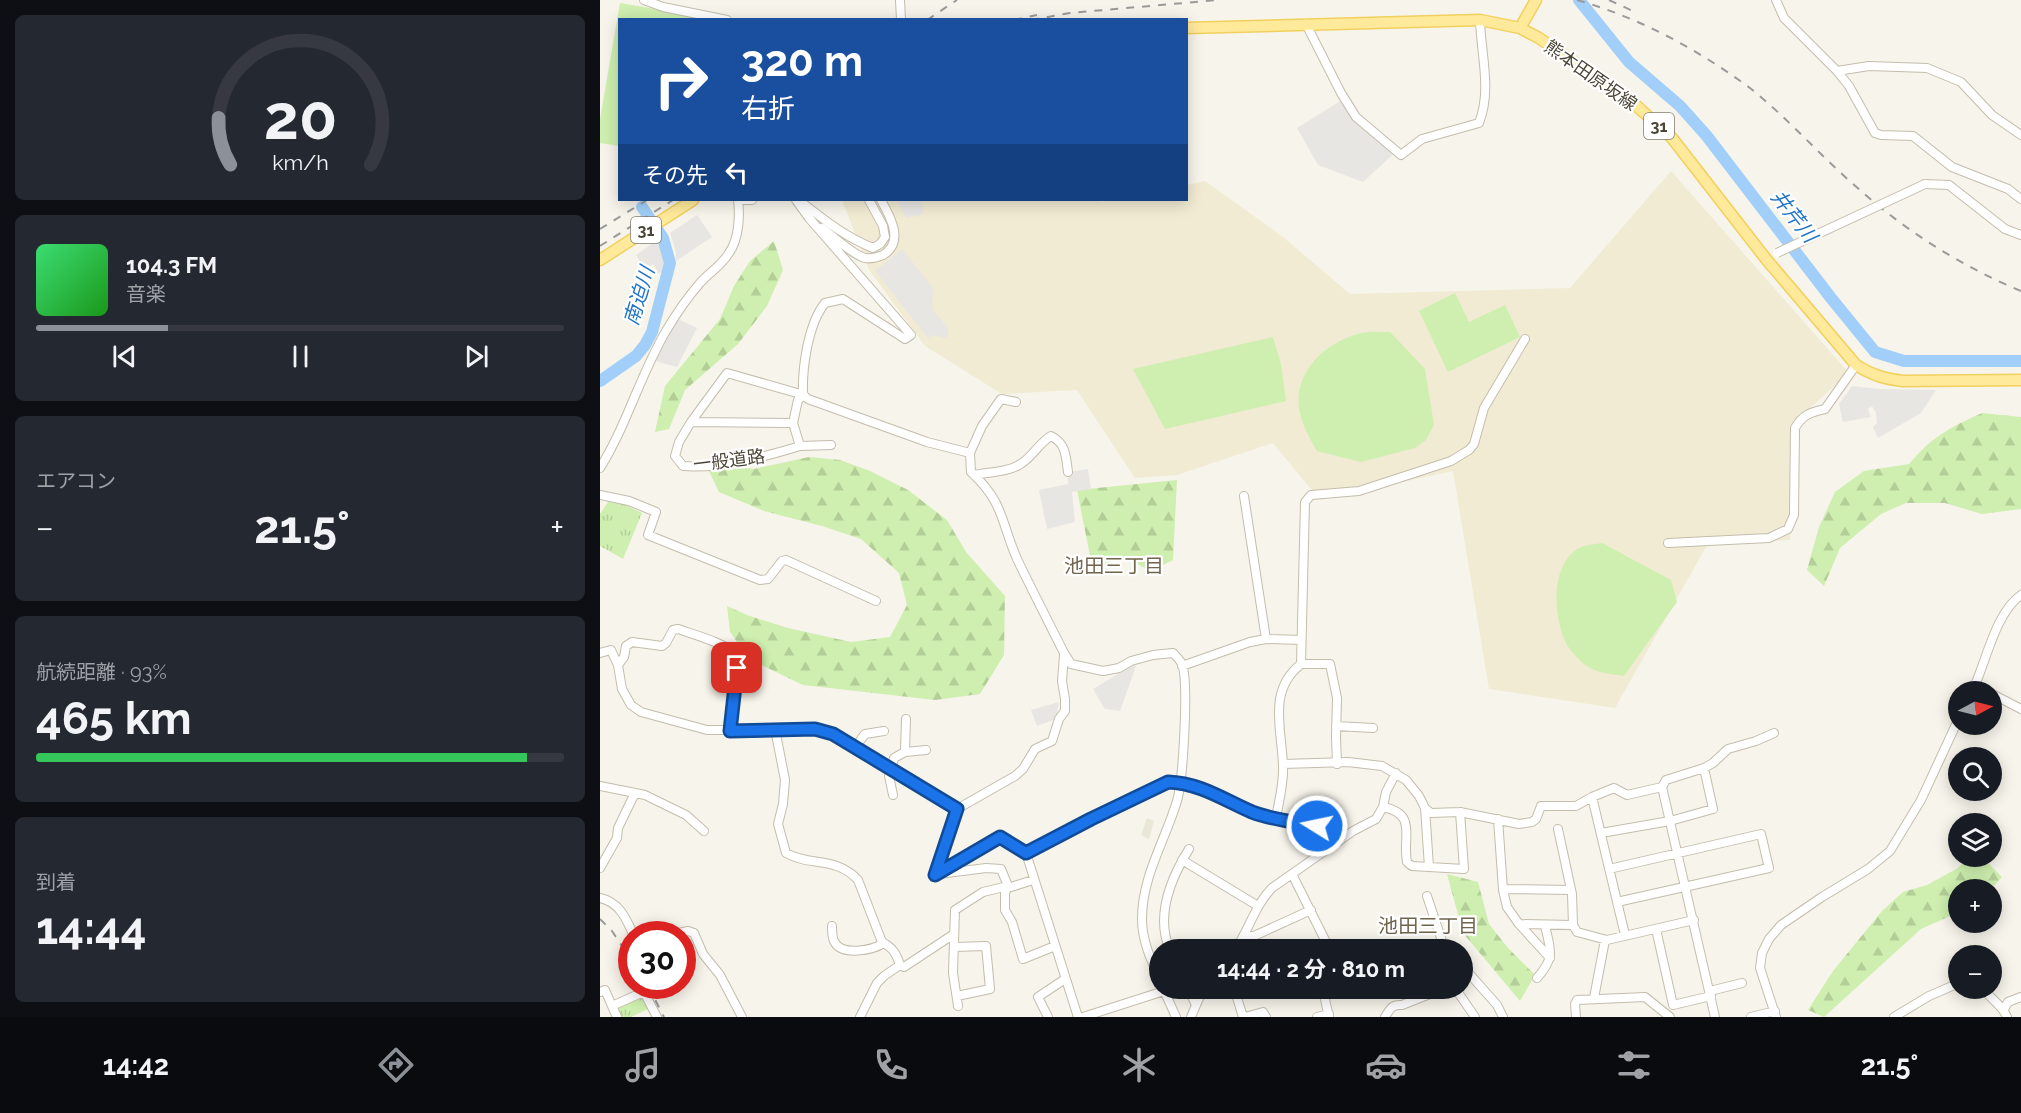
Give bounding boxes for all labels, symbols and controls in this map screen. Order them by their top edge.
street label: 熊本田原坂線 [1541,35,1641,115]
text: 320 m [741,37,863,86]
icon: right [642,42,720,120]
text: 20 [263,80,337,154]
text: 右折 [741,93,795,124]
road number: 31 [1644,113,1674,139]
text: km/h [272,150,328,175]
icon: left [720,156,753,189]
text: その先 [642,162,708,188]
water label: 井芹川 [1766,185,1823,249]
road number: 31 [631,217,661,243]
text: 104.3 FM [126,252,217,278]
water label: 南迫川 [619,262,660,328]
text: 音楽 [126,282,166,306]
icon: previous [108,340,141,373]
icon: pause [284,340,317,373]
icon: next [460,340,493,373]
street label: 一般道路 [692,445,766,475]
text: エアコン [36,469,116,493]
text: 21.5° [254,501,350,554]
text: − [36,508,54,547]
text: + [550,508,564,547]
district label: 池田三丁目 [1064,554,1164,578]
pin [711,642,762,693]
icon: arrive [720,651,753,684]
text: 航続距離 · 93% [36,660,167,684]
north arrow [1948,681,2002,735]
map controls [1948,681,2002,999]
text: 465 km [36,692,192,745]
button: search [1948,747,2002,801]
position arrow [1285,794,1349,858]
button: layers [1948,813,2002,867]
text: 到着 [36,870,76,894]
button: + [1948,879,2002,933]
text: 14:44 [36,902,146,955]
district label: 池田三丁目 [1378,914,1478,938]
speed limit sign: 30 [618,921,696,999]
button: − [1948,945,2002,999]
text: 14:44 · 2 分 · 810 m [1217,956,1405,982]
icon: directions [375,1044,417,1086]
icon: music [622,1044,664,1086]
icon: phone [870,1044,912,1086]
icon: climate [1118,1044,1160,1086]
icon: car [1365,1044,1407,1086]
icon: filters [1613,1044,1655,1086]
text: 14:42 [103,1050,169,1081]
text: 21.5° [1861,1050,1918,1081]

